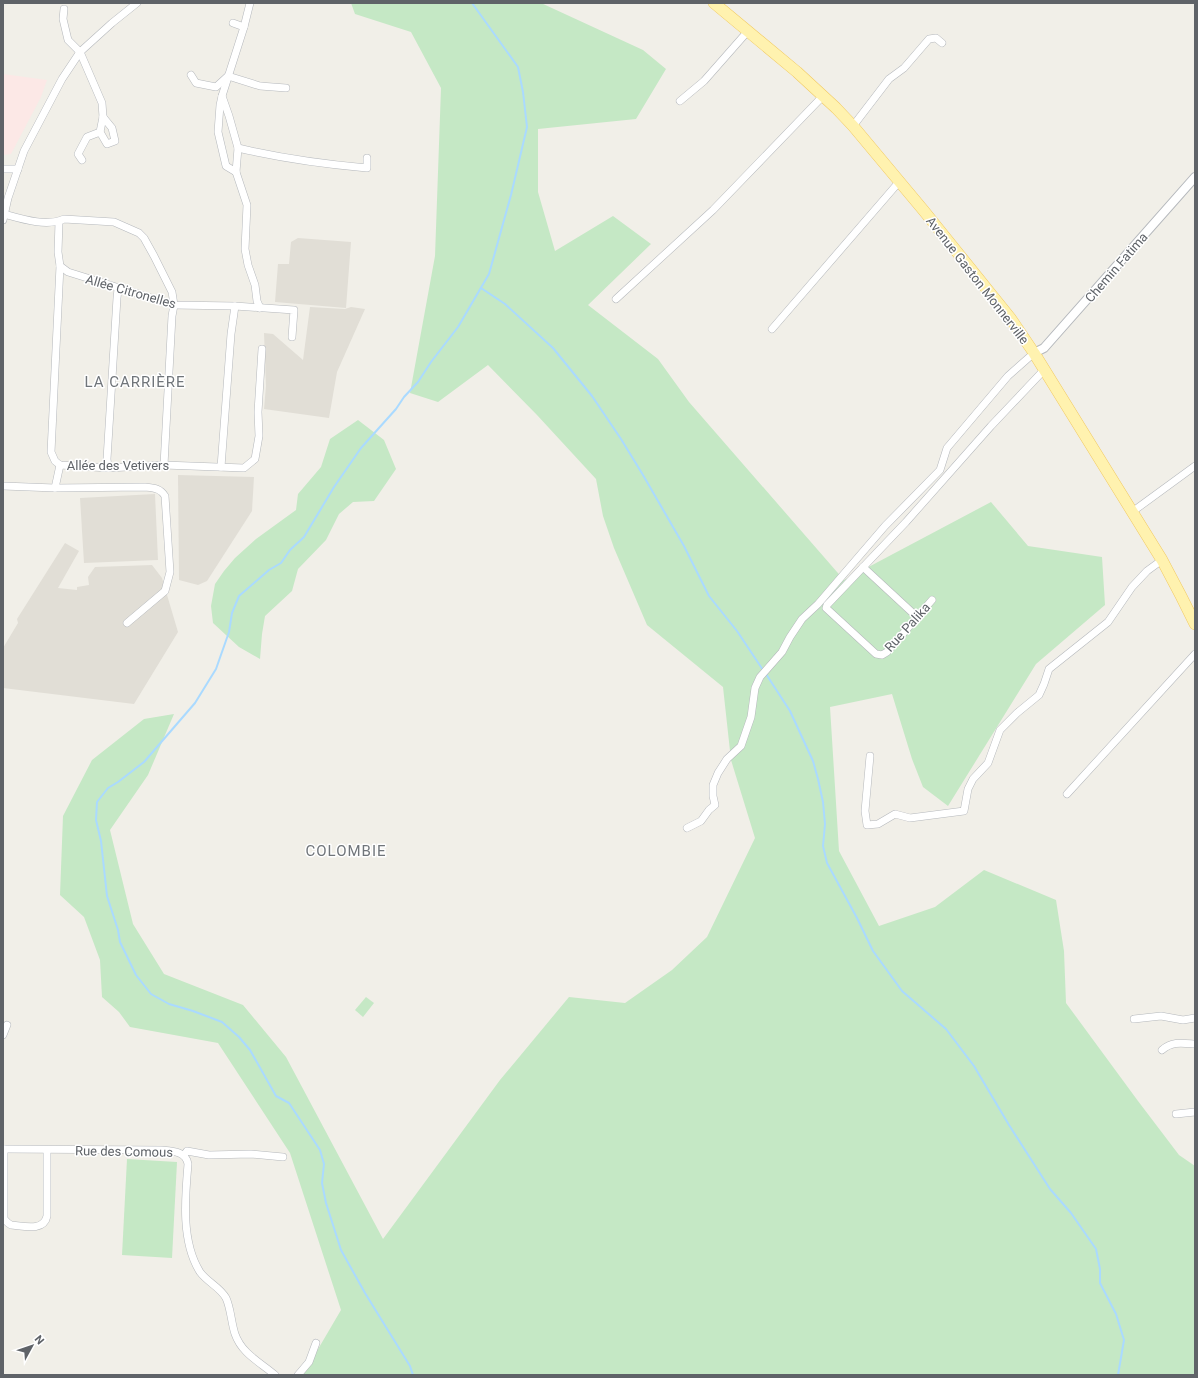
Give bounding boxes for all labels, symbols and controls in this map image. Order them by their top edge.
street label: Avenue Gaston Monnerville [923,214,1032,347]
street label: Chemin Fatima [1082,229,1151,305]
street label: Allée Citronelles [84,271,178,312]
district label: LA CARRIÈRE [84,373,186,391]
street label: Allée des Vetivers [67,458,170,473]
street label: Rue Palika [882,600,933,655]
district label: COLOMBIE [305,842,387,860]
street label: Rue des Comous [75,1143,173,1160]
north arrow [12,1326,52,1366]
text: N [32,1333,47,1347]

